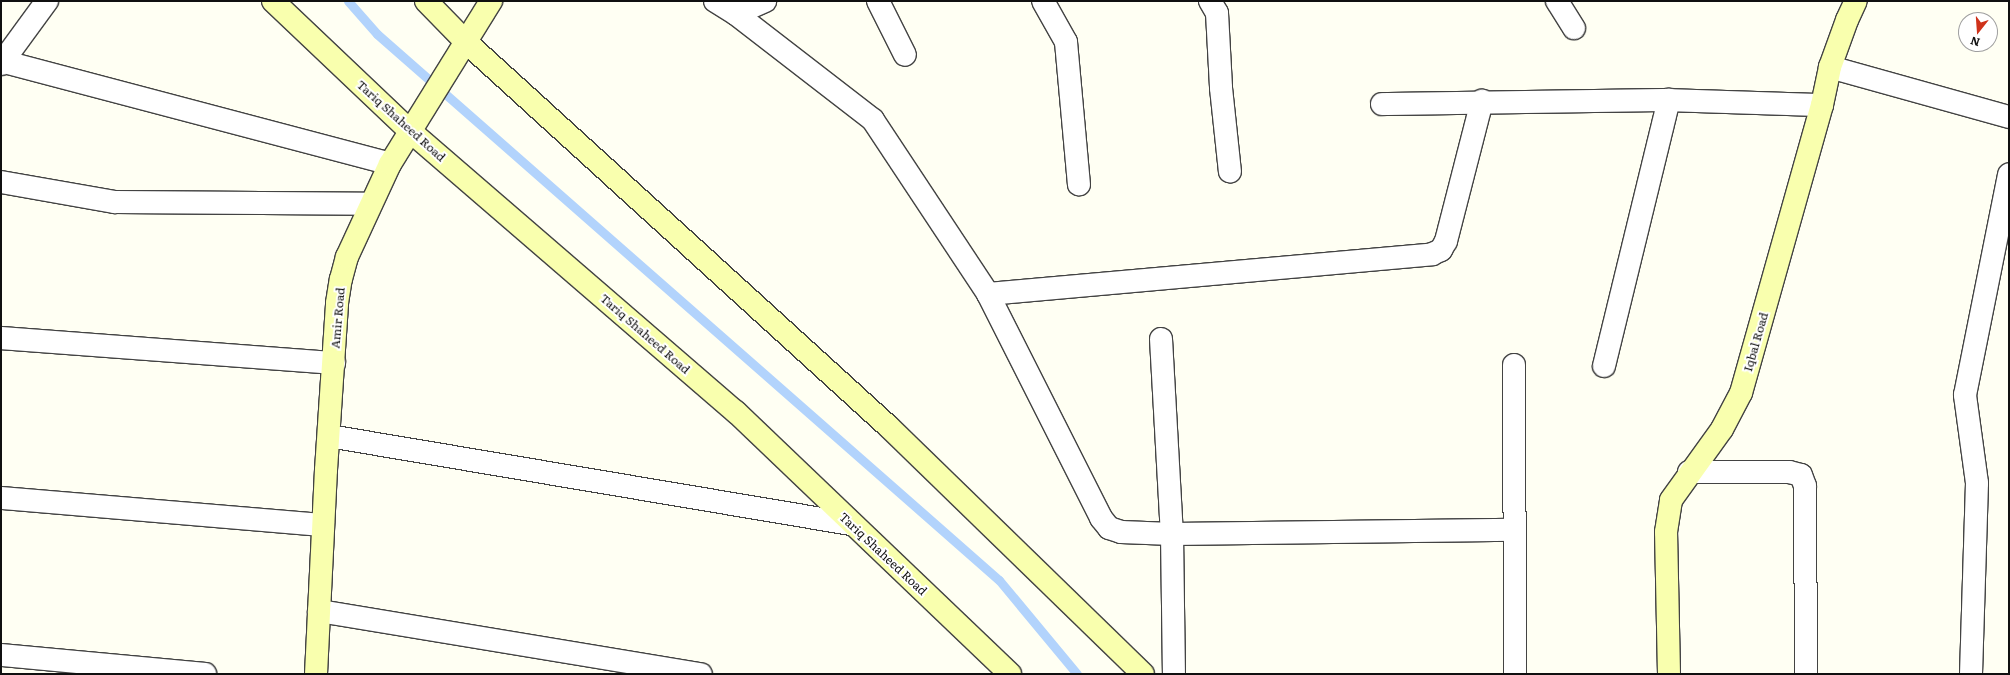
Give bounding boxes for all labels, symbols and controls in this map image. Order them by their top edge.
north arrow [1958,12,1998,52]
text: N [1968,34,1982,52]
street label: Tariq Shaheed Road [354,77,448,165]
street label: Amir Road [328,287,348,349]
street label: Tariq Shaheed Road [597,291,693,377]
street label: Iqbal Road [1741,311,1771,373]
street label: Tariq Shaheed Road [836,510,930,598]

